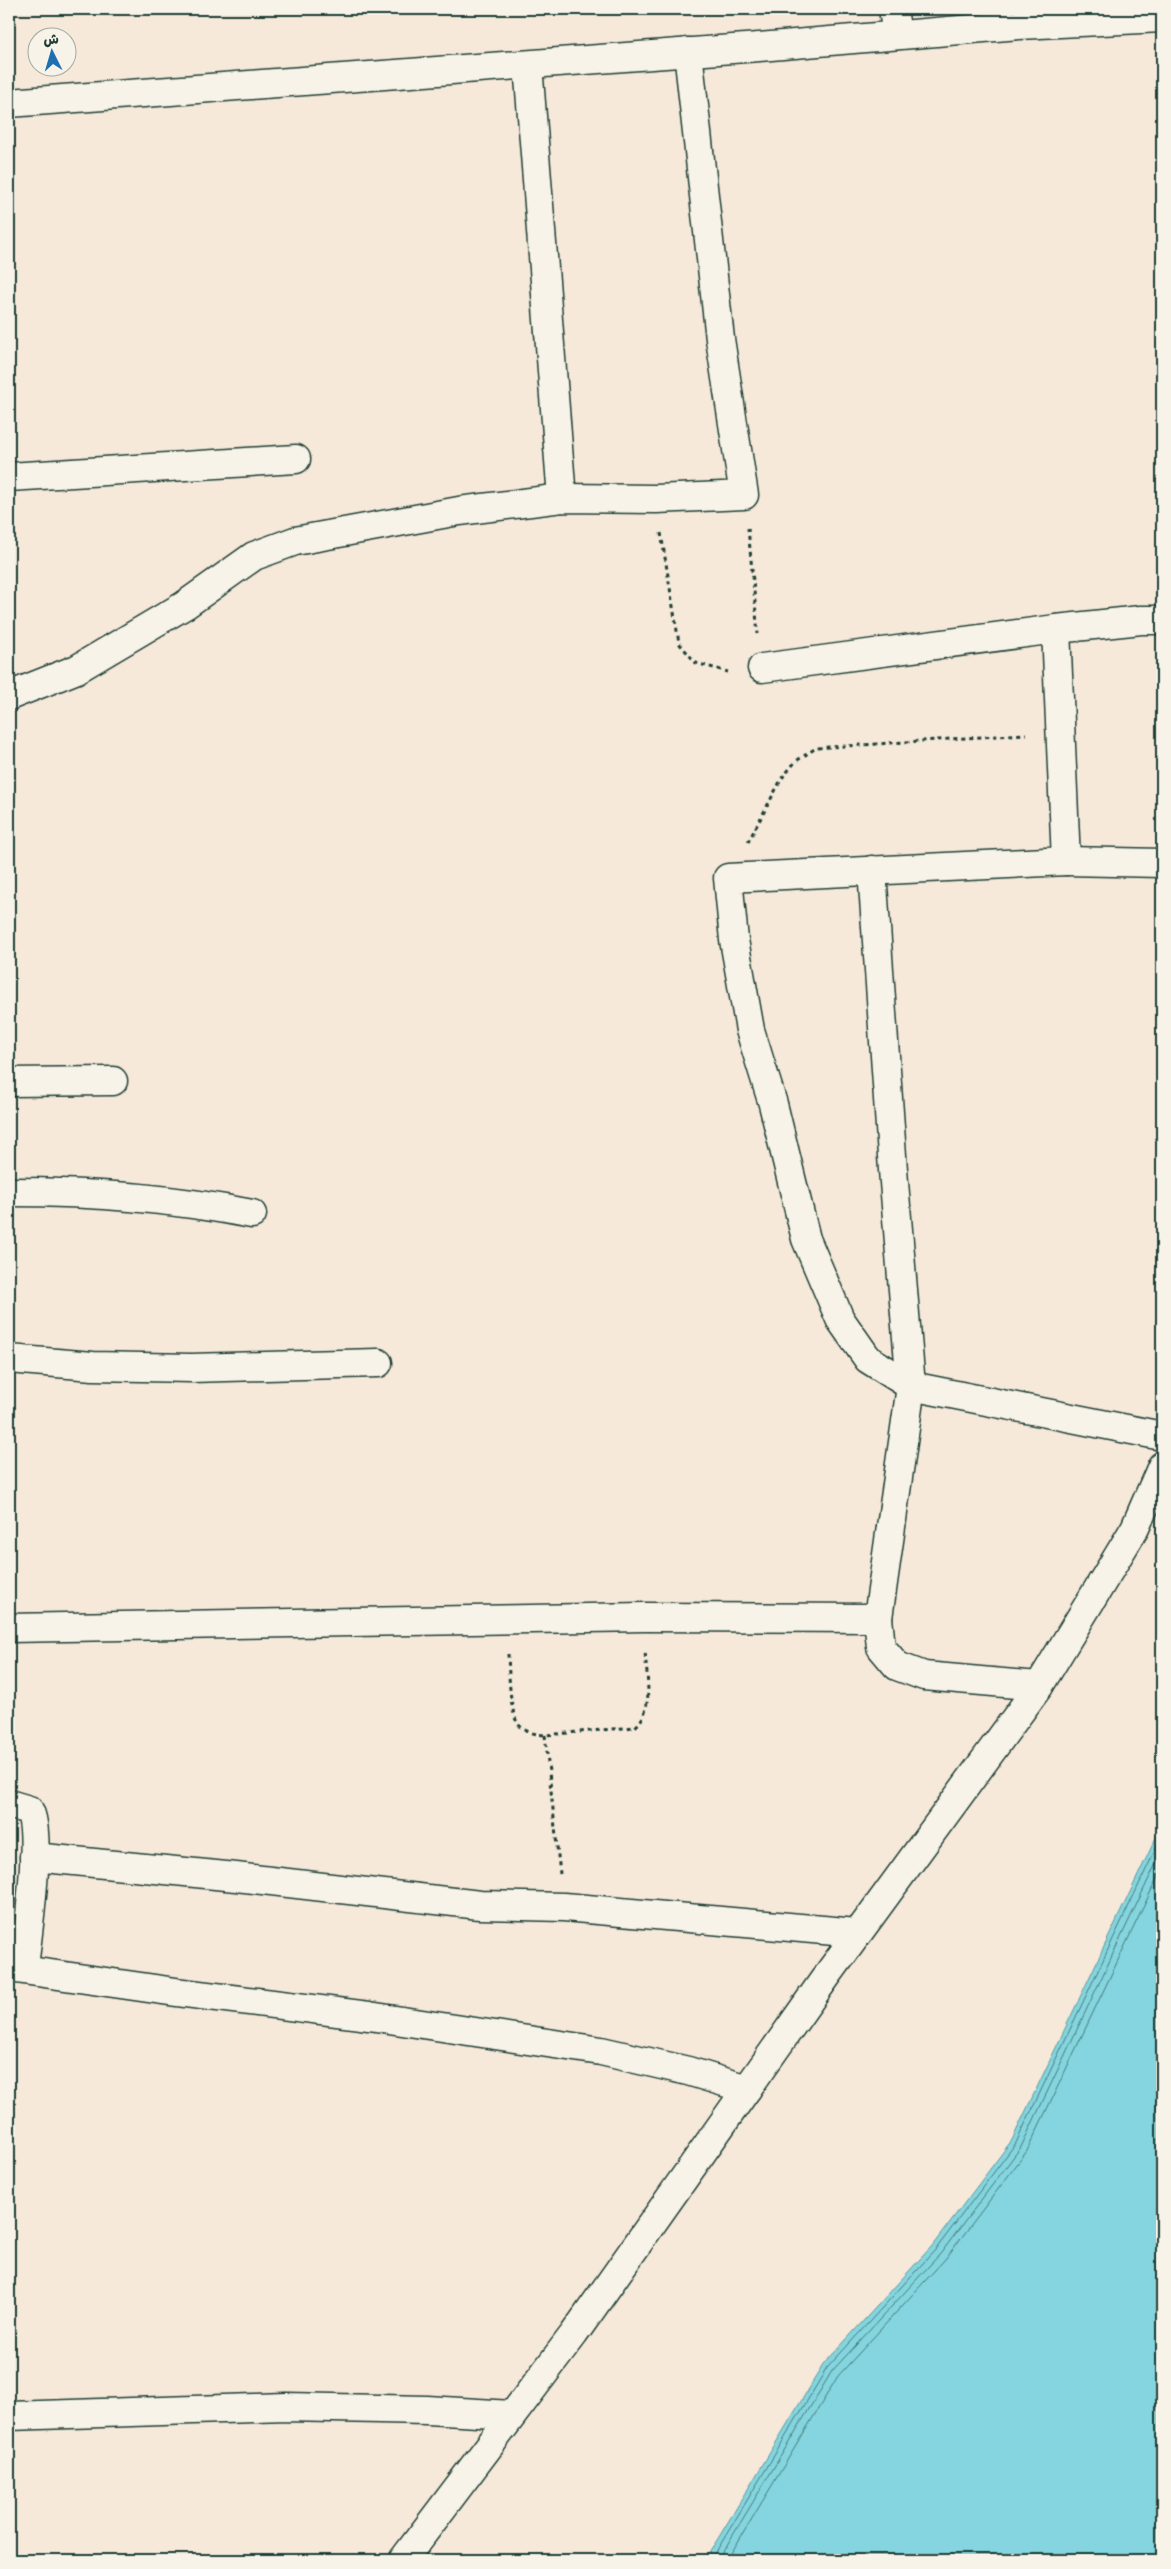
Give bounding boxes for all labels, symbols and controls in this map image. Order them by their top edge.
north arrow [28,28,78,78]
text: ش [42,30,59,49]

